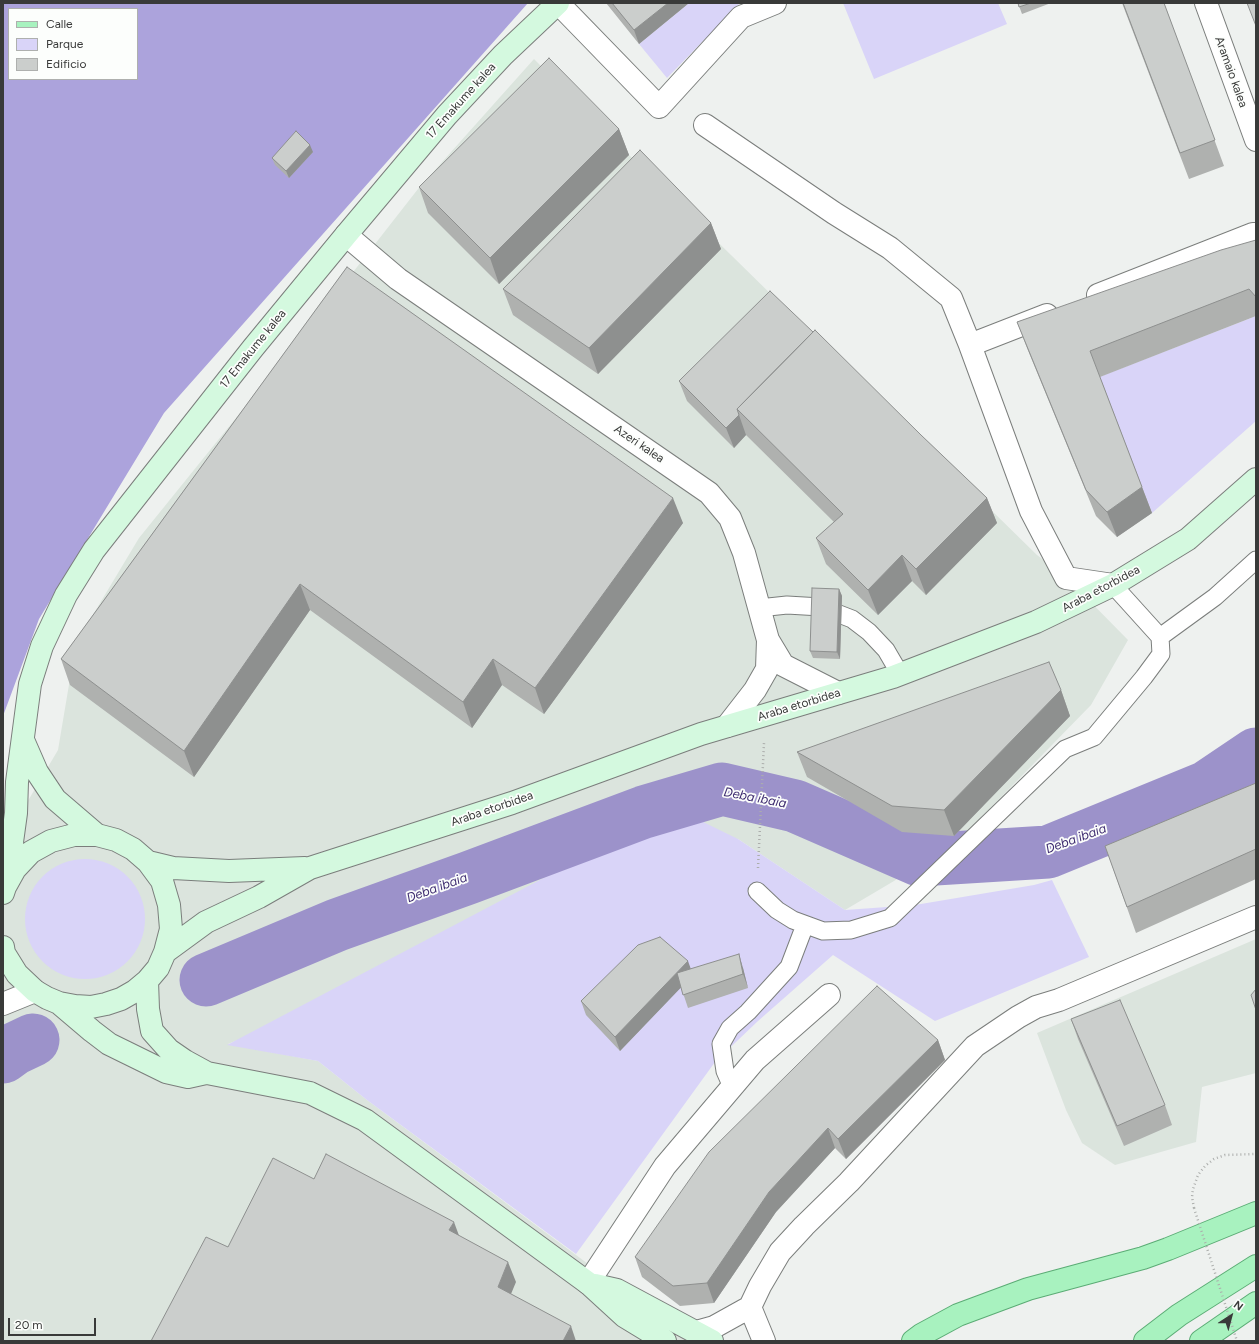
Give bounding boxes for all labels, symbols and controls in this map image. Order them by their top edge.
legend [8,8,138,80]
text: Calle [46,17,73,31]
street label: Aramaio kalea [1212,35,1250,109]
text: Parque [46,37,83,51]
text: Edificio [46,57,86,71]
street label: 17 Emakume kalea [423,60,499,142]
street label: 17 Emakume kalea [217,307,289,391]
street label: Azeri kalea [611,422,667,466]
street label: Araba etorbidea [1060,562,1142,616]
street label: Araba etorbidea [756,686,842,724]
water label: Deba ibaia [722,784,788,812]
street label: Araba etorbidea [449,788,535,830]
water label: Deba ibaia [1043,821,1109,857]
water label: Deba ibaia [404,870,470,906]
north arrow [1211,1296,1251,1336]
text: N [1231,1298,1246,1314]
scale bar [10,1310,98,1336]
text: 20 m [15,1318,43,1332]

